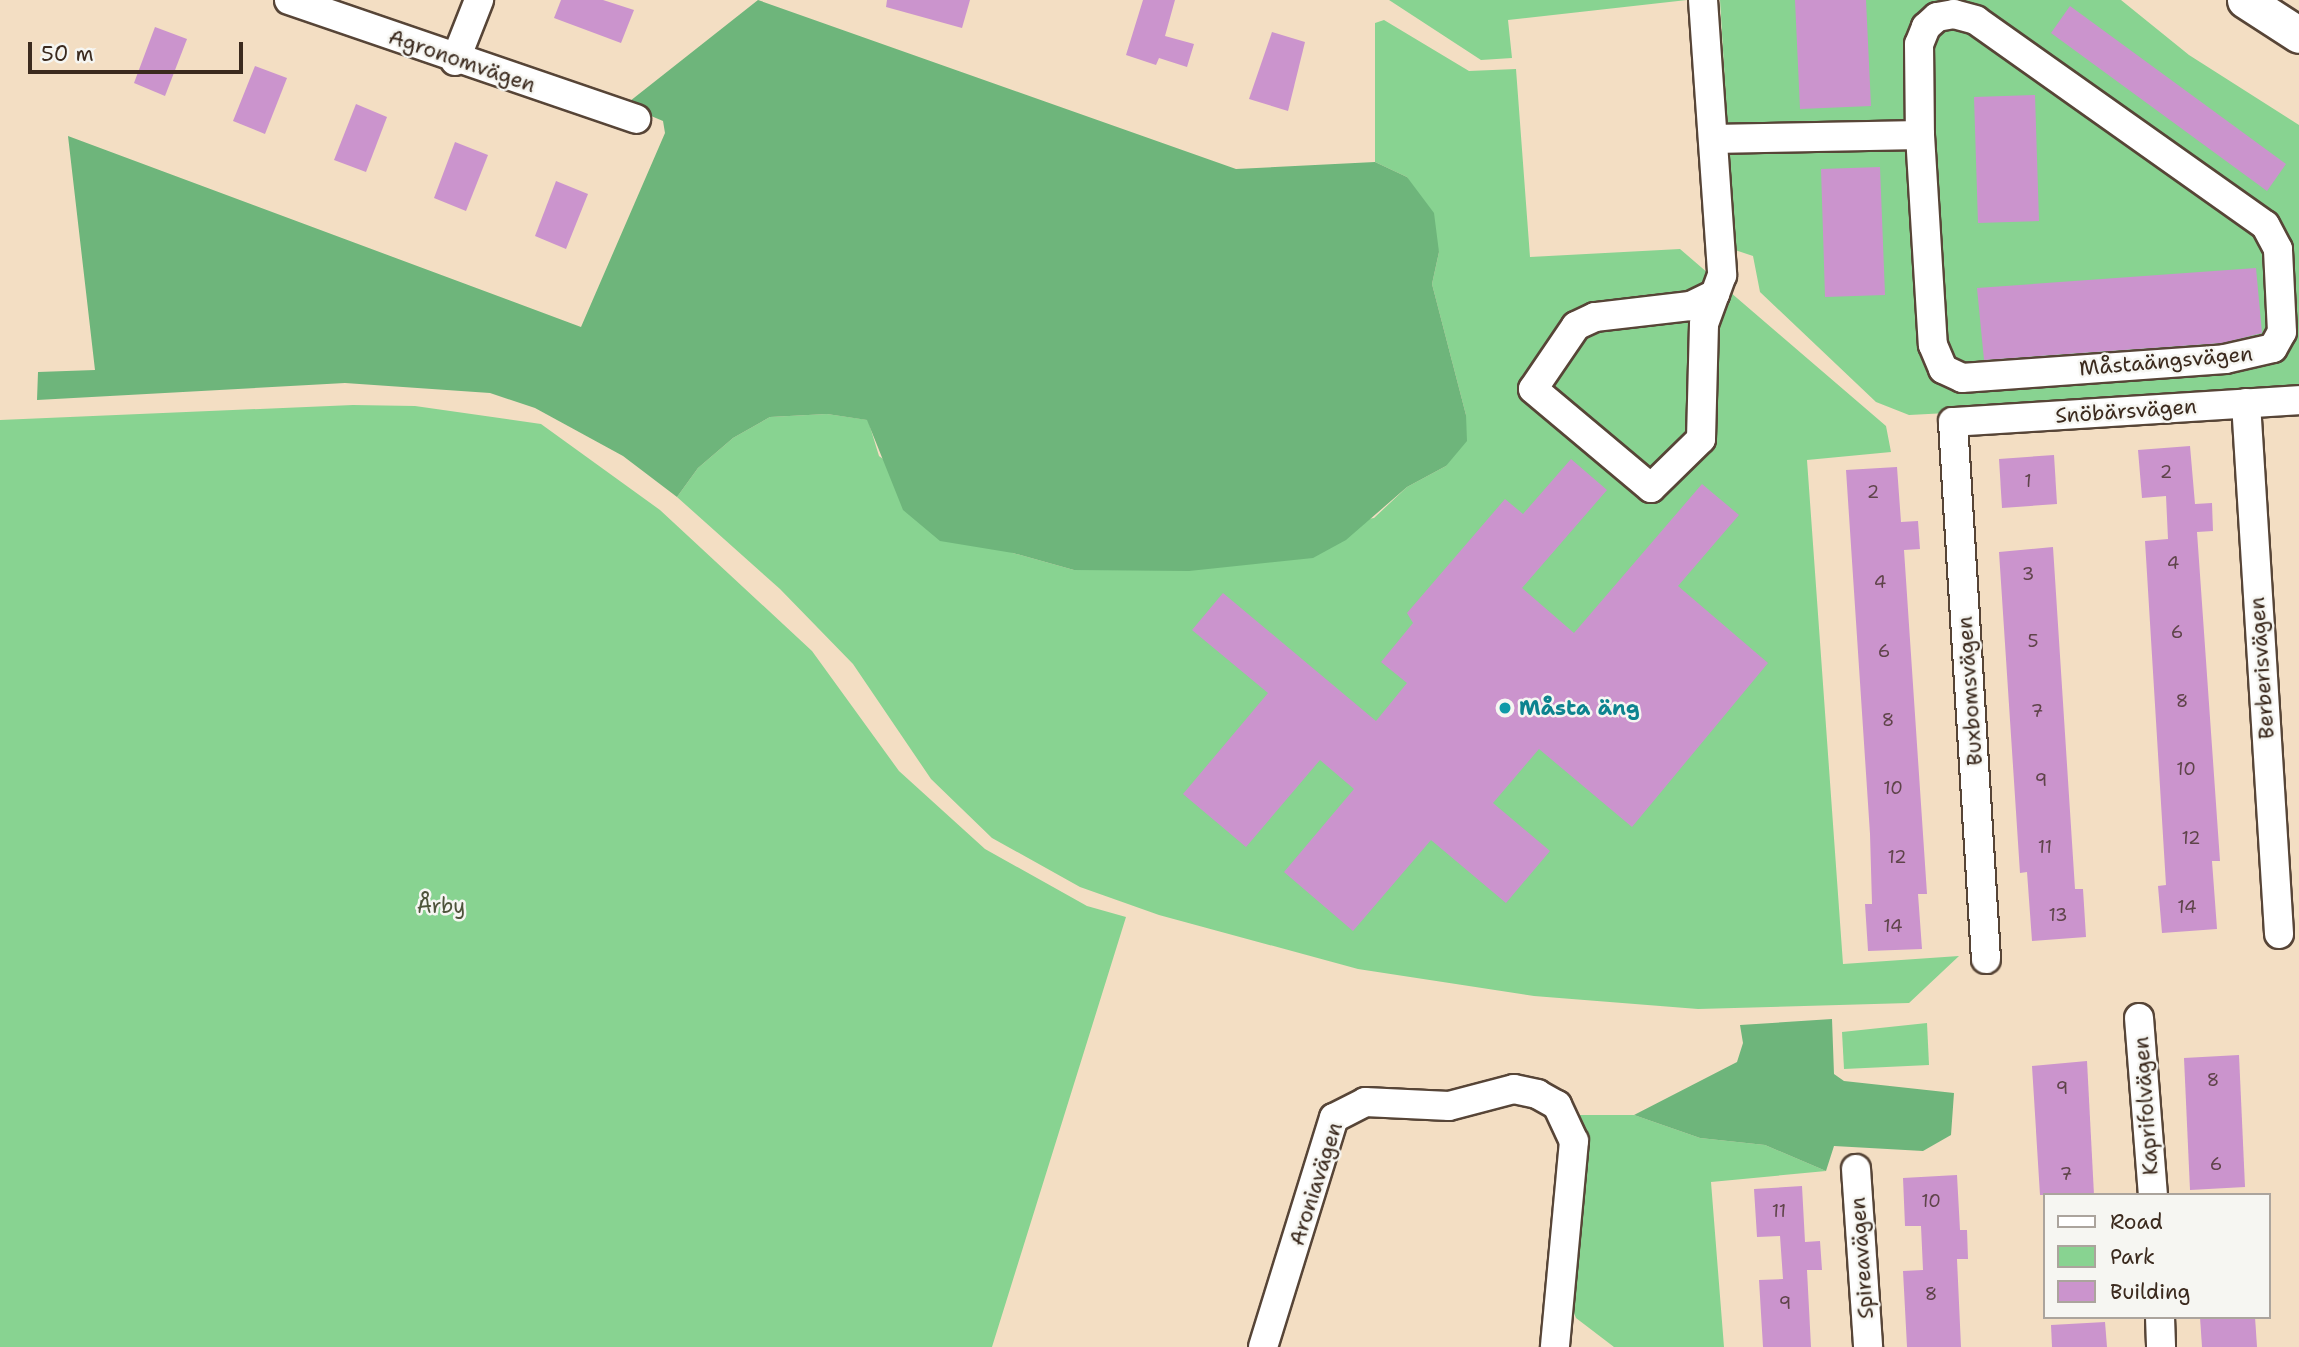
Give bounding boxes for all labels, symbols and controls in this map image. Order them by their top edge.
street label: Agronomvägen [385,24,539,98]
scale bar [32,28,247,72]
text: 50 m [41,40,94,68]
street label: Måstaängsvägen [2078,341,2254,381]
street label: Snöbärsvägen [2054,393,2198,429]
house number: 2 [2160,461,2172,483]
house number: 1 [2024,470,2032,492]
house number: 2 [1867,481,1879,503]
house number: 4 [2167,552,2179,574]
house number: 3 [2022,563,2034,585]
house number: 4 [1874,571,1886,593]
street label: Berberisvägen [2244,596,2280,740]
street label: Buxbomsvägen [1952,616,1988,766]
house number: 6 [2171,621,2183,643]
house number: 5 [2027,630,2039,652]
house number: 6 [1878,640,1890,662]
house number: 8 [2176,690,2188,712]
place label: Måsta äng [1519,695,1640,721]
marker: Måsta äng [1497,700,1513,716]
house number: 7 [2031,700,2043,722]
house number: 8 [1882,709,1894,731]
house number: 10 [2176,758,2196,780]
house number: 9 [2035,769,2047,791]
house number: 10 [1883,777,1903,799]
house number: 12 [2181,827,2201,849]
house number: 11 [2038,836,2052,858]
house number: 12 [1887,846,1907,868]
park label: Årby [417,893,465,919]
house number: 14 [2177,896,2197,918]
house number: 13 [2048,904,2068,926]
house number: 14 [1883,915,1903,937]
street label: Kaprifolvägen [2129,1036,2163,1176]
house number: 8 [2207,1069,2219,1091]
house number: 9 [2056,1077,2068,1099]
street label: Aroniavägen [1284,1119,1348,1249]
house number: 6 [2210,1153,2222,1175]
house number: 7 [2060,1163,2072,1185]
house number: 10 [1921,1190,1941,1212]
legend [2044,1193,2271,1319]
street label: Spireavägen [1845,1196,1879,1320]
house number: 11 [1772,1200,1786,1222]
text: Road [2110,1208,2163,1236]
text: Park [2110,1243,2155,1271]
text: Building [2110,1278,2190,1306]
house number: 8 [1925,1283,1937,1305]
house number: 9 [1779,1292,1791,1314]

